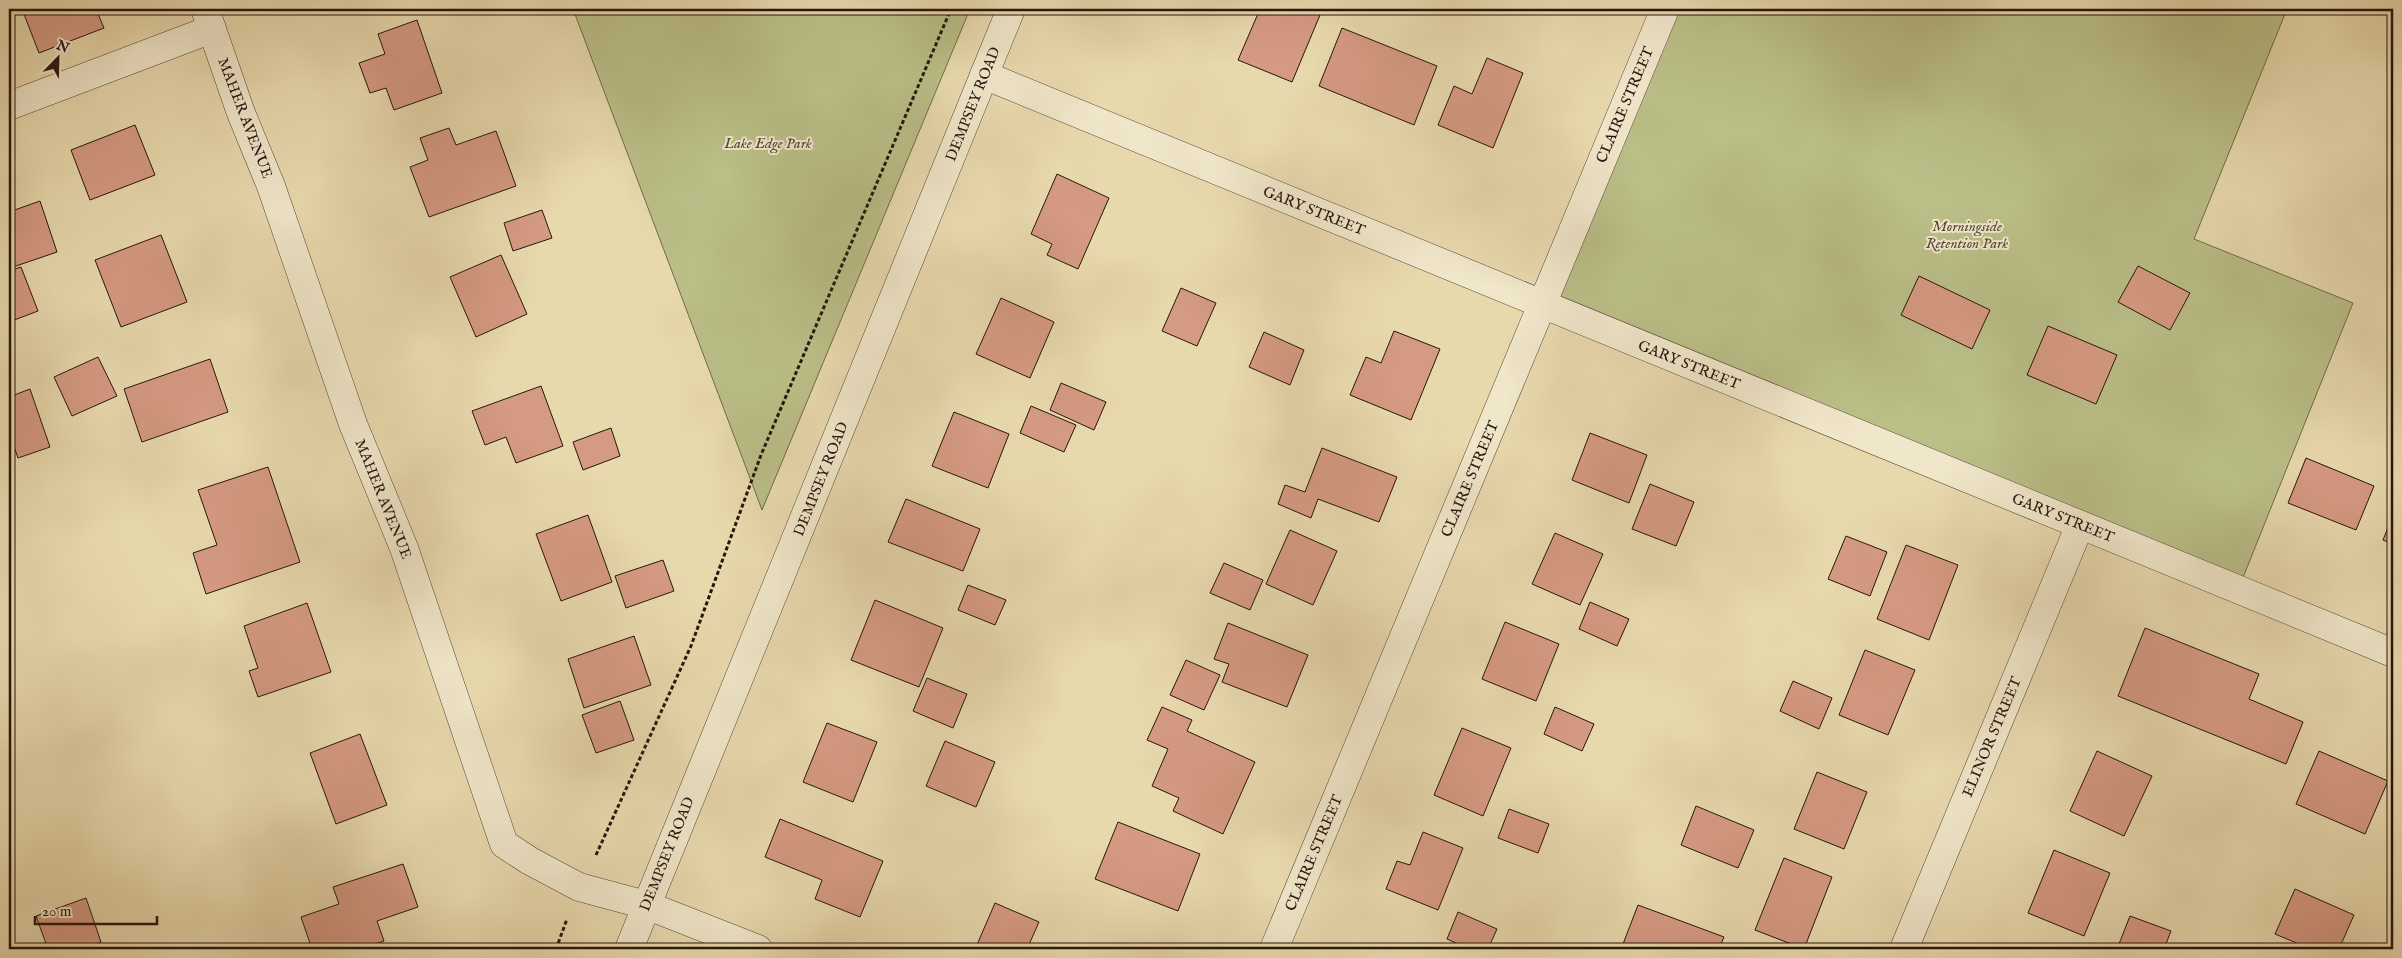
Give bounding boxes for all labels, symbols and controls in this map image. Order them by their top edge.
north arrow [32,32,82,82]
text: N [53,36,72,58]
street label: DEMPSEY ROAD [941,44,1005,164]
street label: CLAIRE STREET [1592,44,1658,166]
street label: MAHER AVENUE [213,55,277,181]
park label: Lake Edge Park [723,134,812,154]
street label: GARY STREET [1260,182,1368,240]
park label: Morningside Retention Park [1926,217,2008,253]
street label: GARY STREET [1635,336,1743,394]
street label: CLAIRE STREET [1437,418,1503,540]
street label: DEMPSEY ROAD [789,419,853,539]
street label: MAHER AVENUE [350,436,416,562]
street label: GARY STREET [2009,489,2117,547]
street label: ELINOR STREET [1958,674,2026,800]
street label: CLAIRE STREET [1281,792,1347,914]
street label: DEMPSEY ROAD [635,794,699,914]
scale bar [35,893,158,925]
text: 20 m [42,902,72,921]

